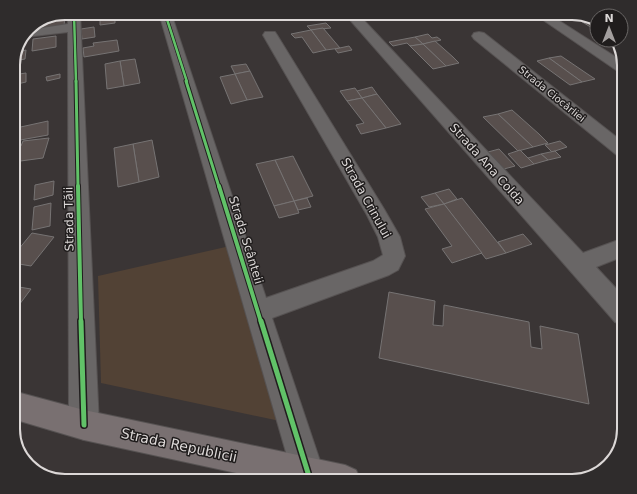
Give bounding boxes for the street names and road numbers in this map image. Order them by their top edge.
street label: Strada Ciocârliei [517,64,587,124]
street label: Strada Ana Colda [447,121,527,207]
street label: Strada Crinului [338,155,394,241]
street label: Strada Tăii [61,187,77,251]
street label: Strada Scânteii [226,194,266,286]
street label: Strada Republicii [120,425,238,465]

